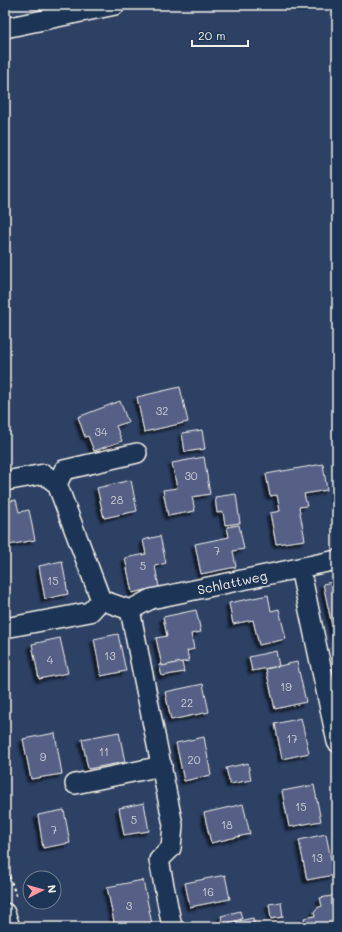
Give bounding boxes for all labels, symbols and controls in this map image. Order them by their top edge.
scale bar [192,22,248,48]
text: 20 m [198,27,226,43]
house number: 32 [156,403,168,418]
house number: 34 [95,424,108,439]
house number: 30 [184,468,198,483]
house number: 28 [111,492,124,507]
house number: 7 [214,543,220,558]
house number: 5 [140,558,146,573]
street label: Schlattweg [196,566,268,598]
house number: 15 [47,573,59,588]
house number: 13 [104,648,116,663]
house number: 4 [47,652,54,667]
house number: 19 [280,679,292,694]
house number: 22 [181,695,193,710]
house number: 17 [286,731,298,746]
house number: 11 [99,744,109,759]
house number: 9 [40,749,47,764]
house number: 20 [188,752,201,767]
house number: 15 [295,799,307,814]
house number: 5 [131,812,137,827]
house number: 18 [221,817,233,832]
house number: 7 [51,822,57,837]
house number: 13 [311,850,323,865]
north arrow [22,870,62,910]
text: N [45,884,60,894]
house number: 16 [202,884,214,899]
house number: 3 [126,898,133,913]

